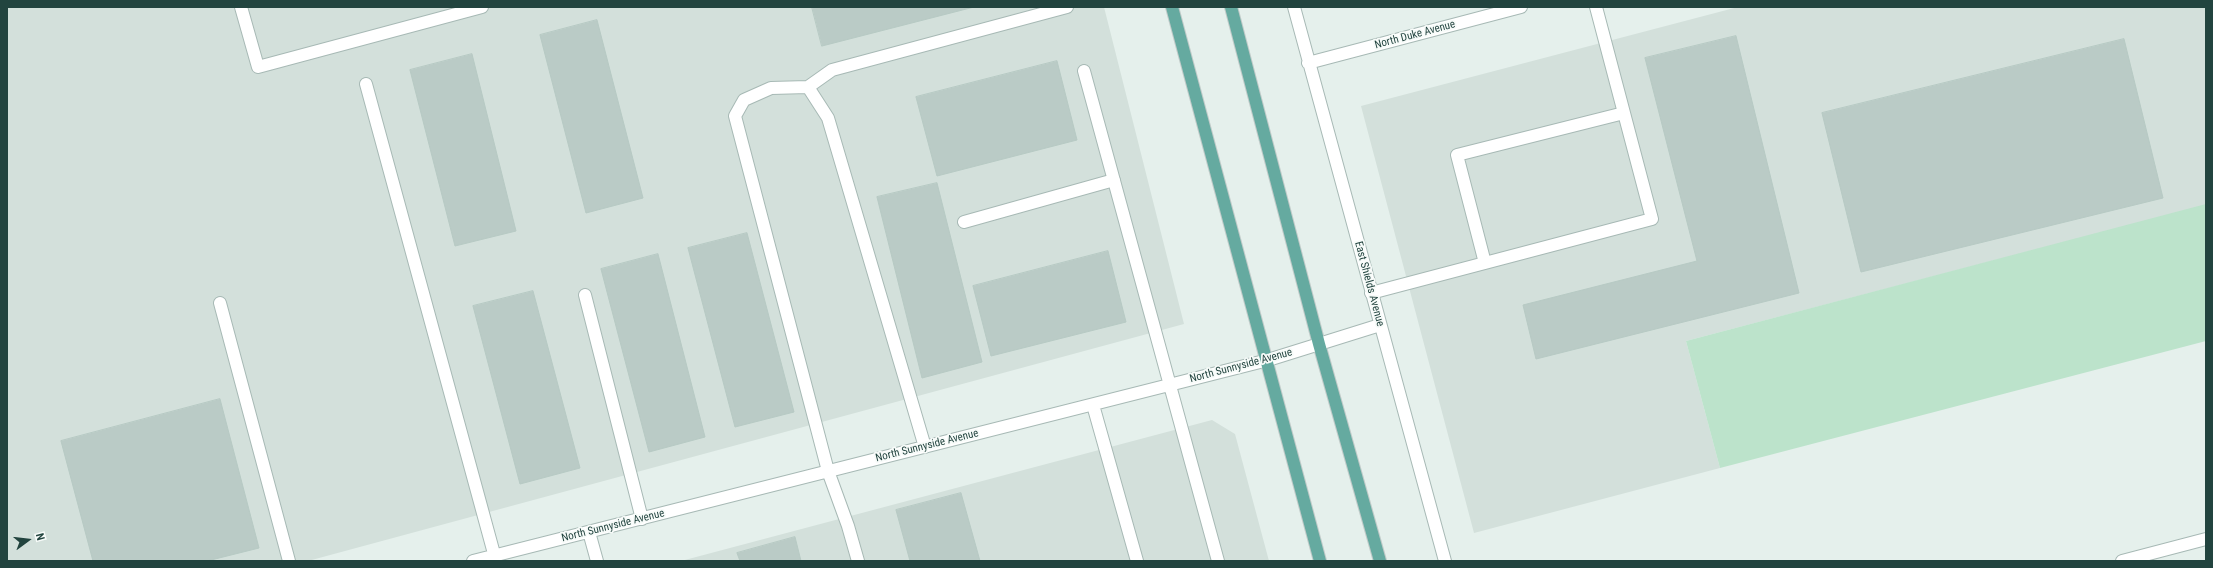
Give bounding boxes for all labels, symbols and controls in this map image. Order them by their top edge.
street label: North Duke Avenue [1373,18,1457,52]
street label: East Shields Avenue [1351,240,1387,328]
street label: North Sunnyside Avenue [1188,346,1294,386]
street label: North Sunnyside Avenue [874,427,980,465]
street label: North Sunnyside Avenue [560,507,666,545]
north arrow [8,520,48,560]
text: N [33,532,47,542]

